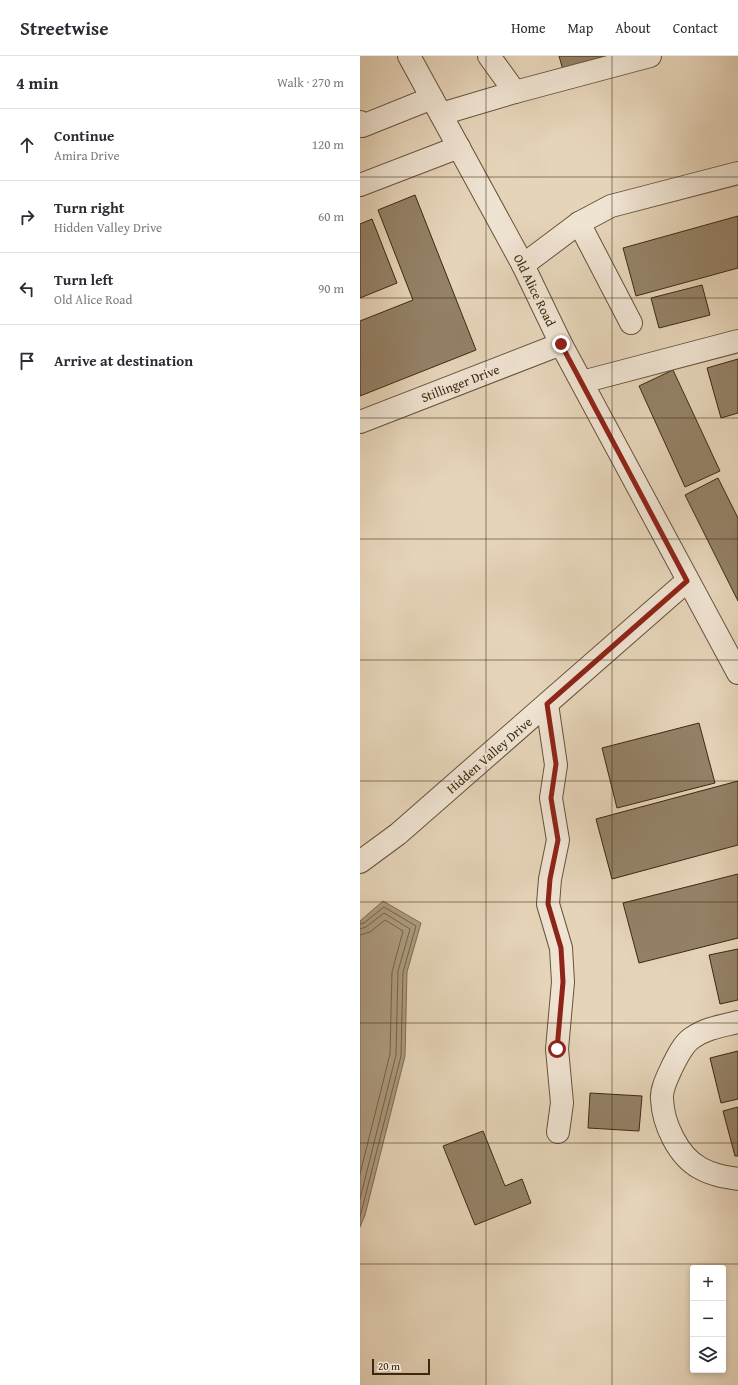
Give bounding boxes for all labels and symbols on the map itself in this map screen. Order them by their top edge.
street label: Old Alice Road [509,251,560,330]
route end [552,335,570,353]
street label: Stillinger Drive [418,360,502,407]
street label: Hidden Valley Drive [442,713,536,798]
route start [548,1040,566,1058]
scale bar [372,1357,430,1376]

